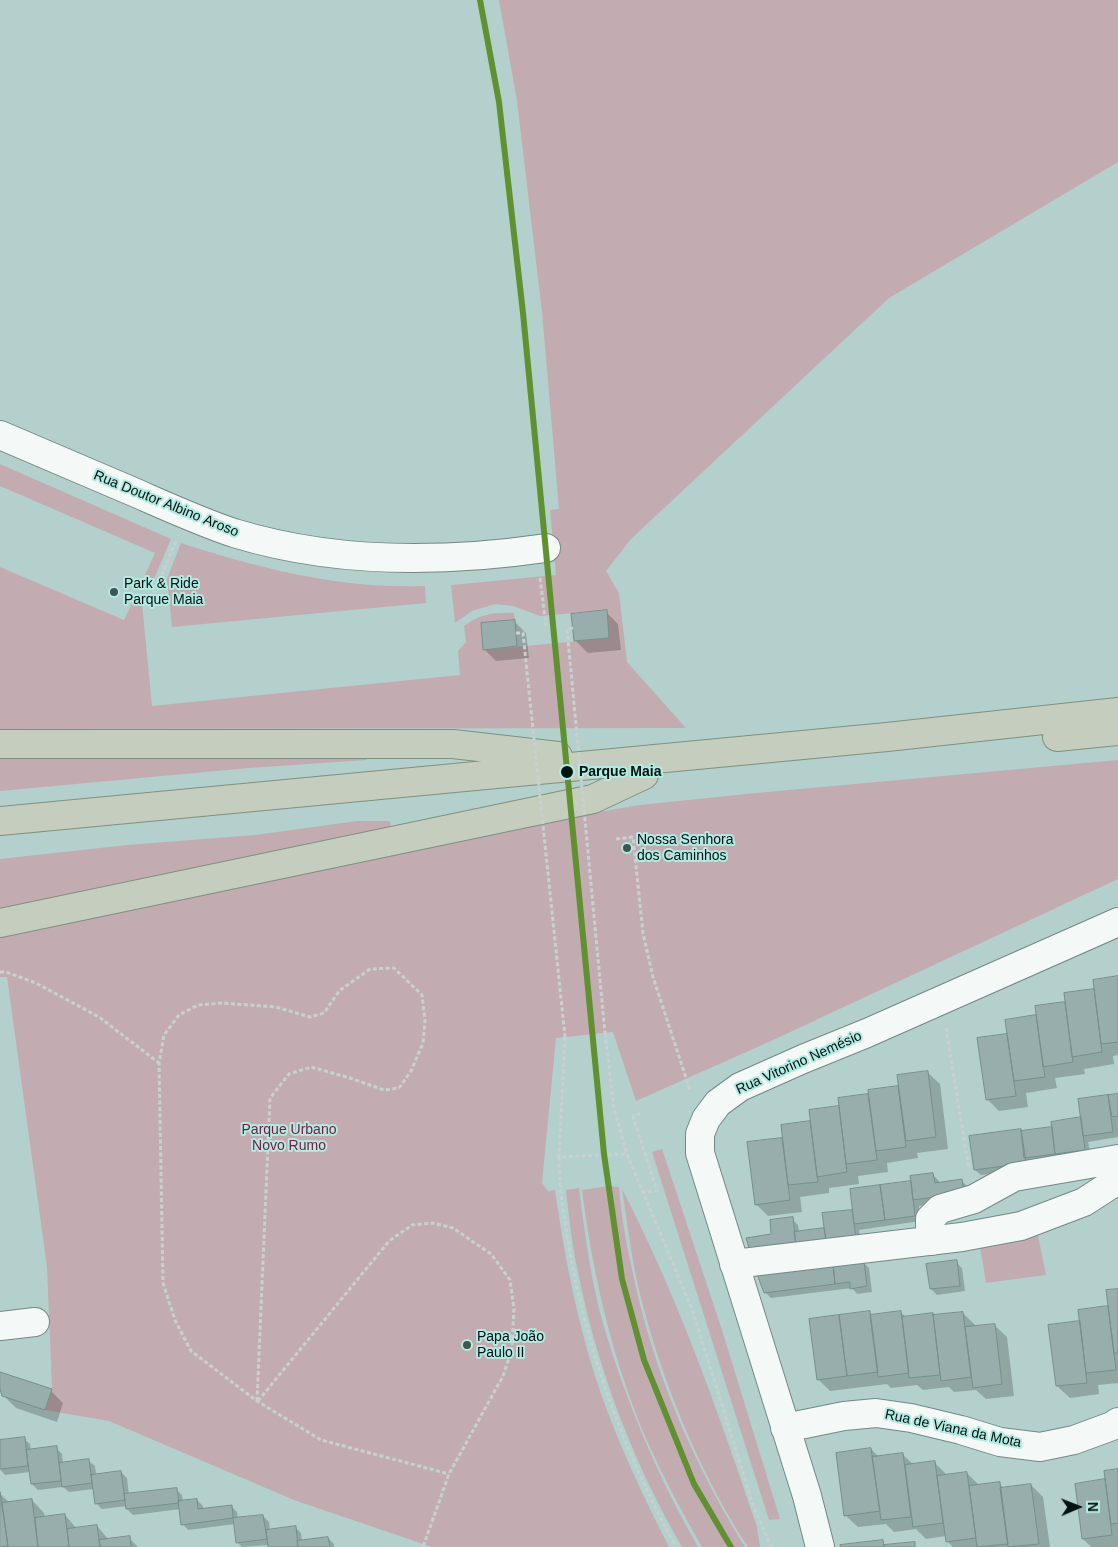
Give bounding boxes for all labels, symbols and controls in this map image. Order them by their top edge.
street label: Rua Doutor Albino Aroso [91,467,241,541]
place label: Park & Ride Parque Maia [124,576,203,608]
marker: Park & Ride Parque Maia [108,586,120,598]
marker: Parque Maia [559,764,575,780]
place label: Parque Maia [579,764,661,780]
place label: Nossa Senhora dos Caminhos [637,832,734,864]
marker: Nossa Senhora dos Caminhos [621,842,633,854]
street label: Rua Vitorino Nemésio [733,1028,865,1098]
park label: Parque Urbano Novo Rumo [242,1122,336,1154]
place label: Papa João Paulo II [477,1329,544,1361]
marker: Papa João Paulo II [461,1339,473,1351]
street label: Rua de Viana da Mota [883,1406,1023,1452]
north arrow [1053,1482,1103,1532]
text: N [1085,1502,1101,1512]

